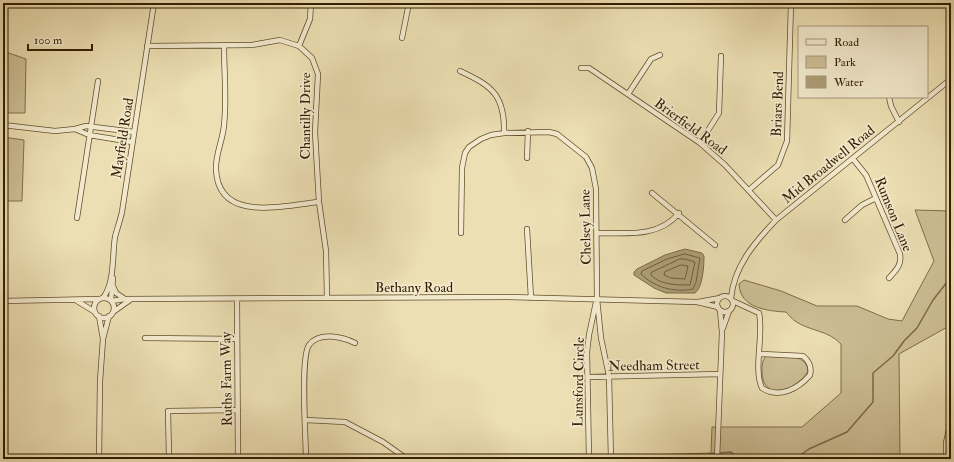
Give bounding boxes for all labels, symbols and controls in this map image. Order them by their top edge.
scale bar [28,26,92,52]
legend [798,26,928,98]
text: 100 m [34,33,63,48]
text: Road [834,35,859,50]
text: Park [834,55,856,70]
street label: Briars Bend [768,71,787,137]
street label: Chantilly Drive [297,72,315,160]
text: Water [833,75,864,90]
street label: Brierfield Road [651,94,730,158]
street label: Mayfield Road [108,96,138,180]
street label: Mid Broadwell Road [779,122,878,207]
street label: Rumson Lane [871,175,916,254]
street label: Chelsey Lane [576,189,596,265]
street label: Bethany Road [375,279,453,297]
street label: Ruths Farm Way [217,331,237,426]
street label: Lunsford Circle [569,337,588,427]
street label: Needham Street [608,356,700,375]

